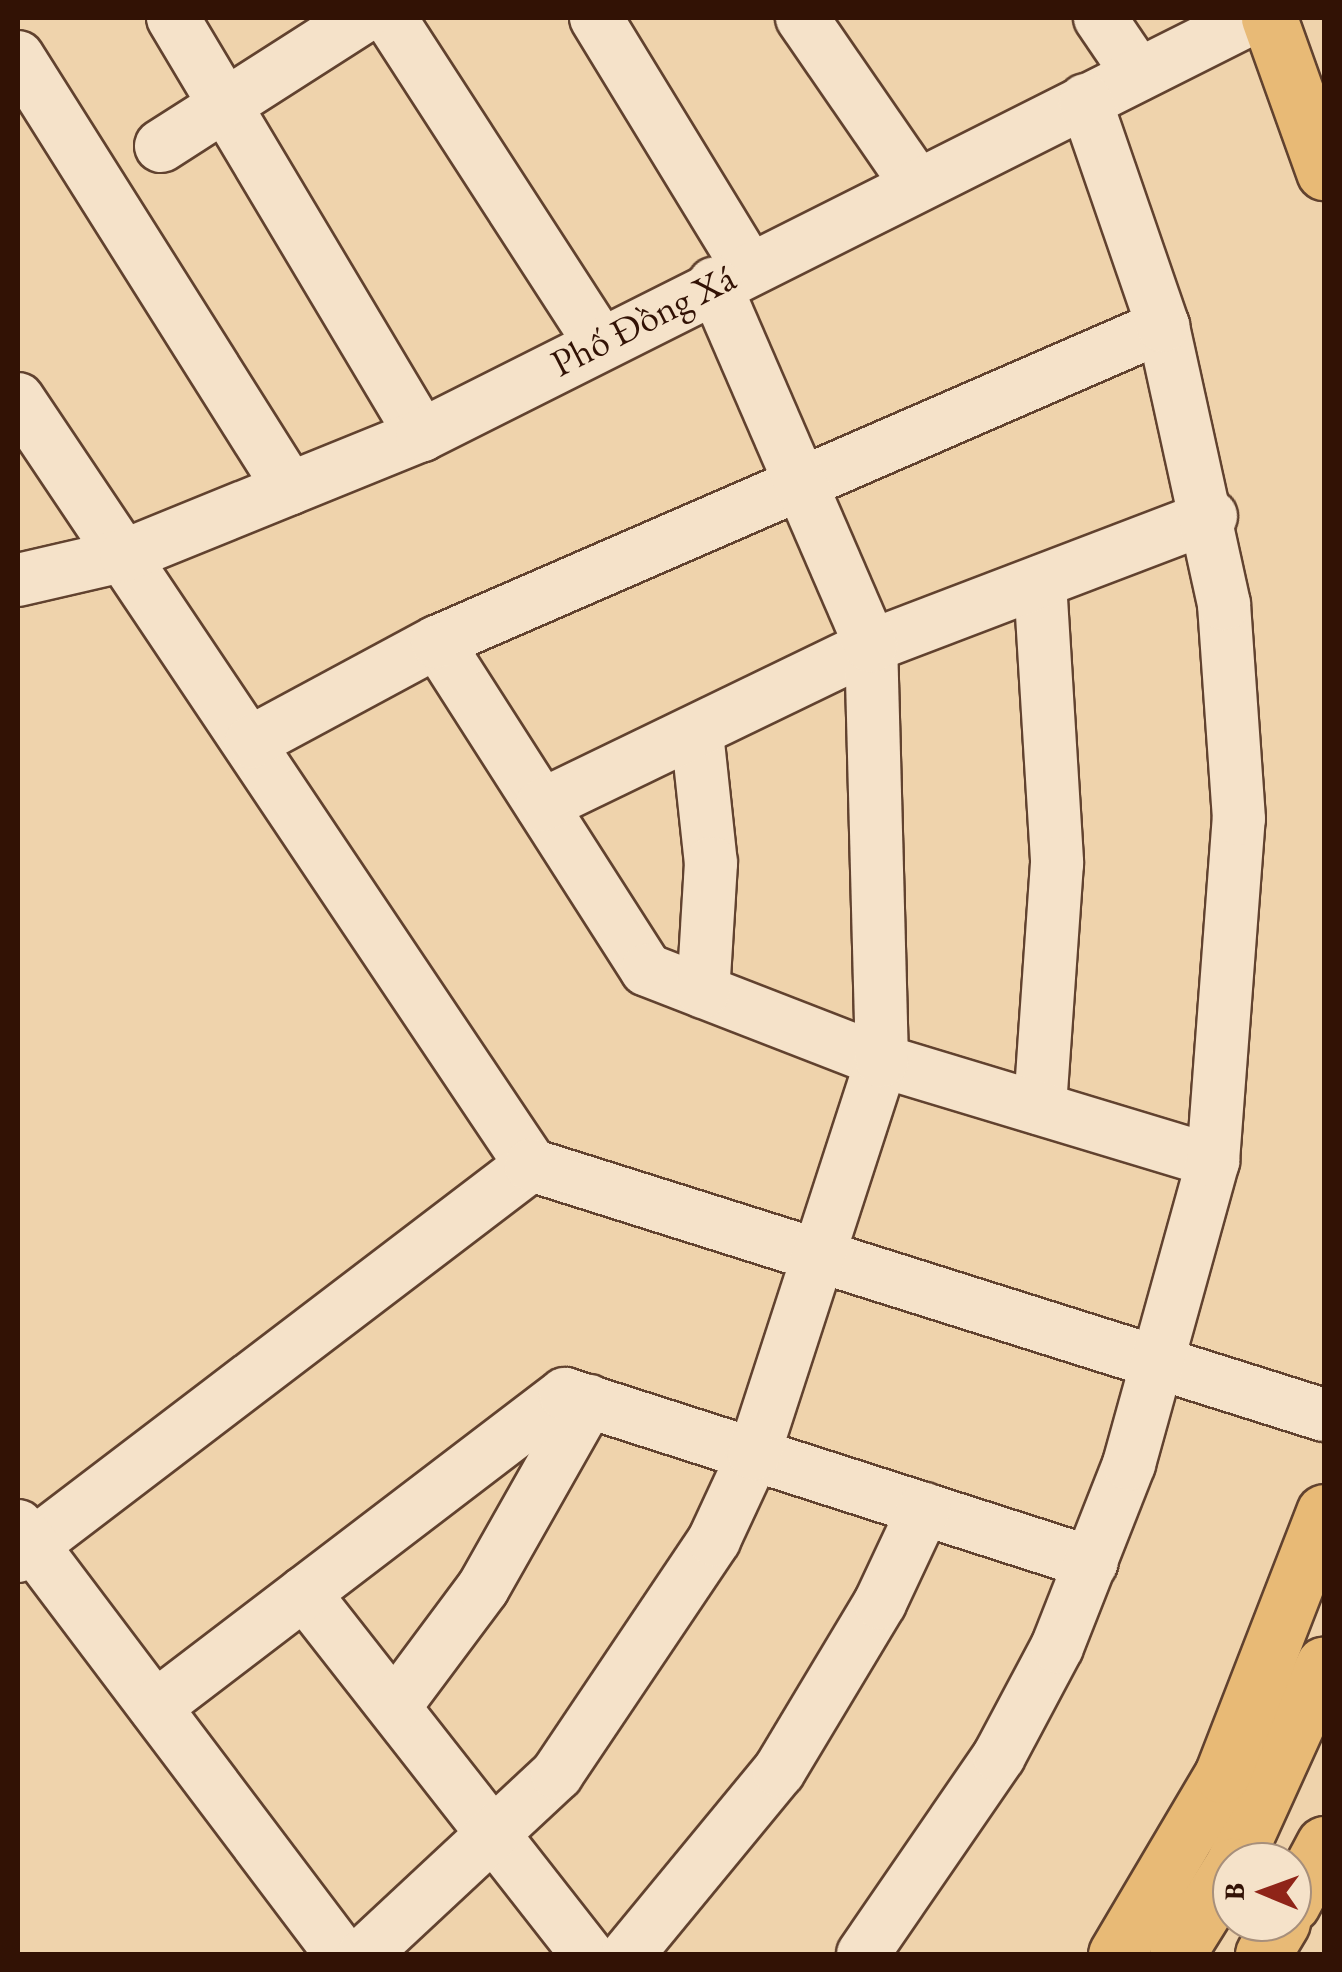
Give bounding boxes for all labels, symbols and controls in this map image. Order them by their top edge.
street label: Phố Đồng Xá [543,254,743,386]
north arrow [1212,1842,1312,1942]
text: B [1216,1882,1252,1901]

